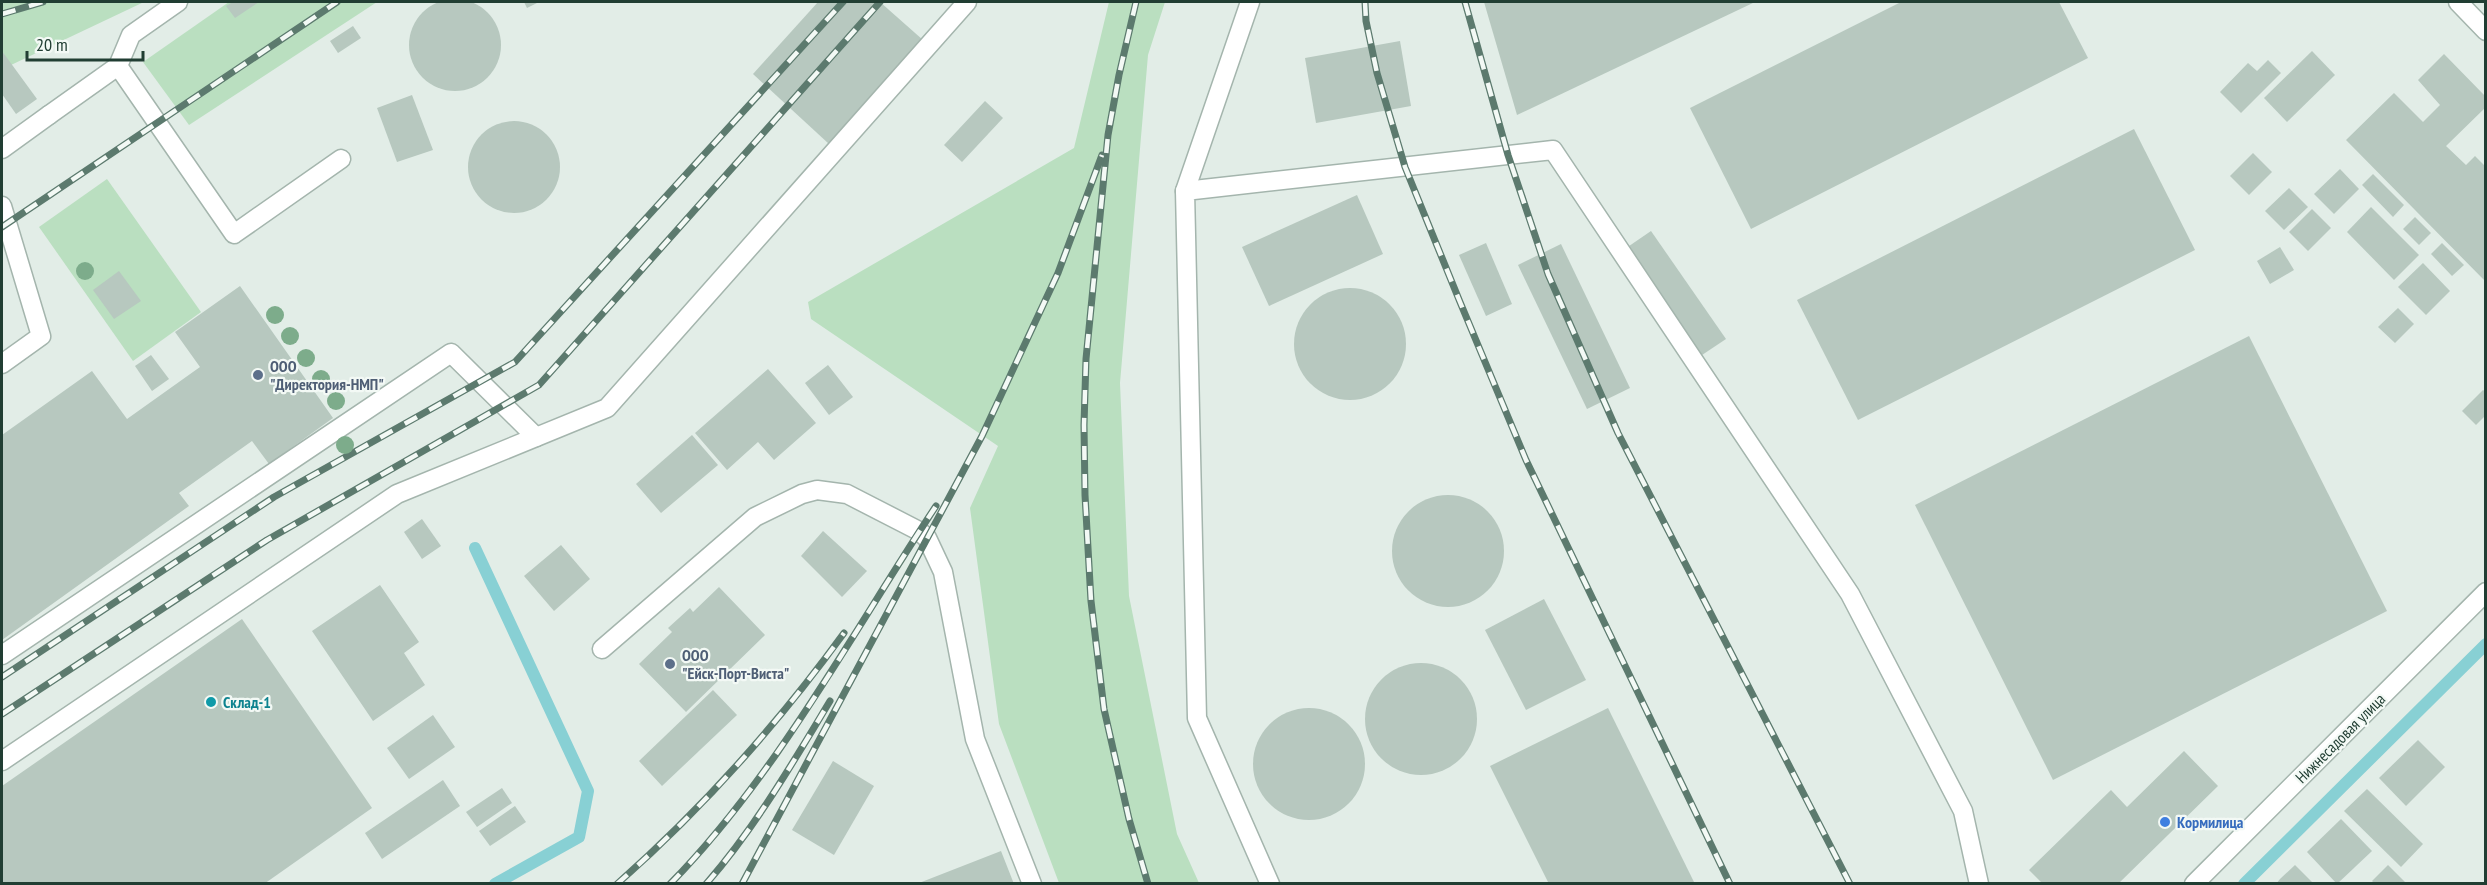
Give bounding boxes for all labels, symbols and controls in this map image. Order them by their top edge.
scale bar [27,24,142,62]
text: 20 m [36,33,68,56]
place label: ООО "Директория-НМП" [270,356,384,394]
marker: ООО "Директория-НМП" [251,368,265,382]
place label: ООО "Ейск-Порт-Виста" [682,645,789,683]
marker: ООО "Ейск-Порт-Виста" [663,657,677,671]
street label: Нижнесадовая улица [2291,689,2389,787]
place label: Склад-1 [223,692,271,712]
marker: Склад-1 [204,695,218,709]
place label: Кормилица [2177,812,2244,832]
marker: Кормилица [2158,815,2172,829]

